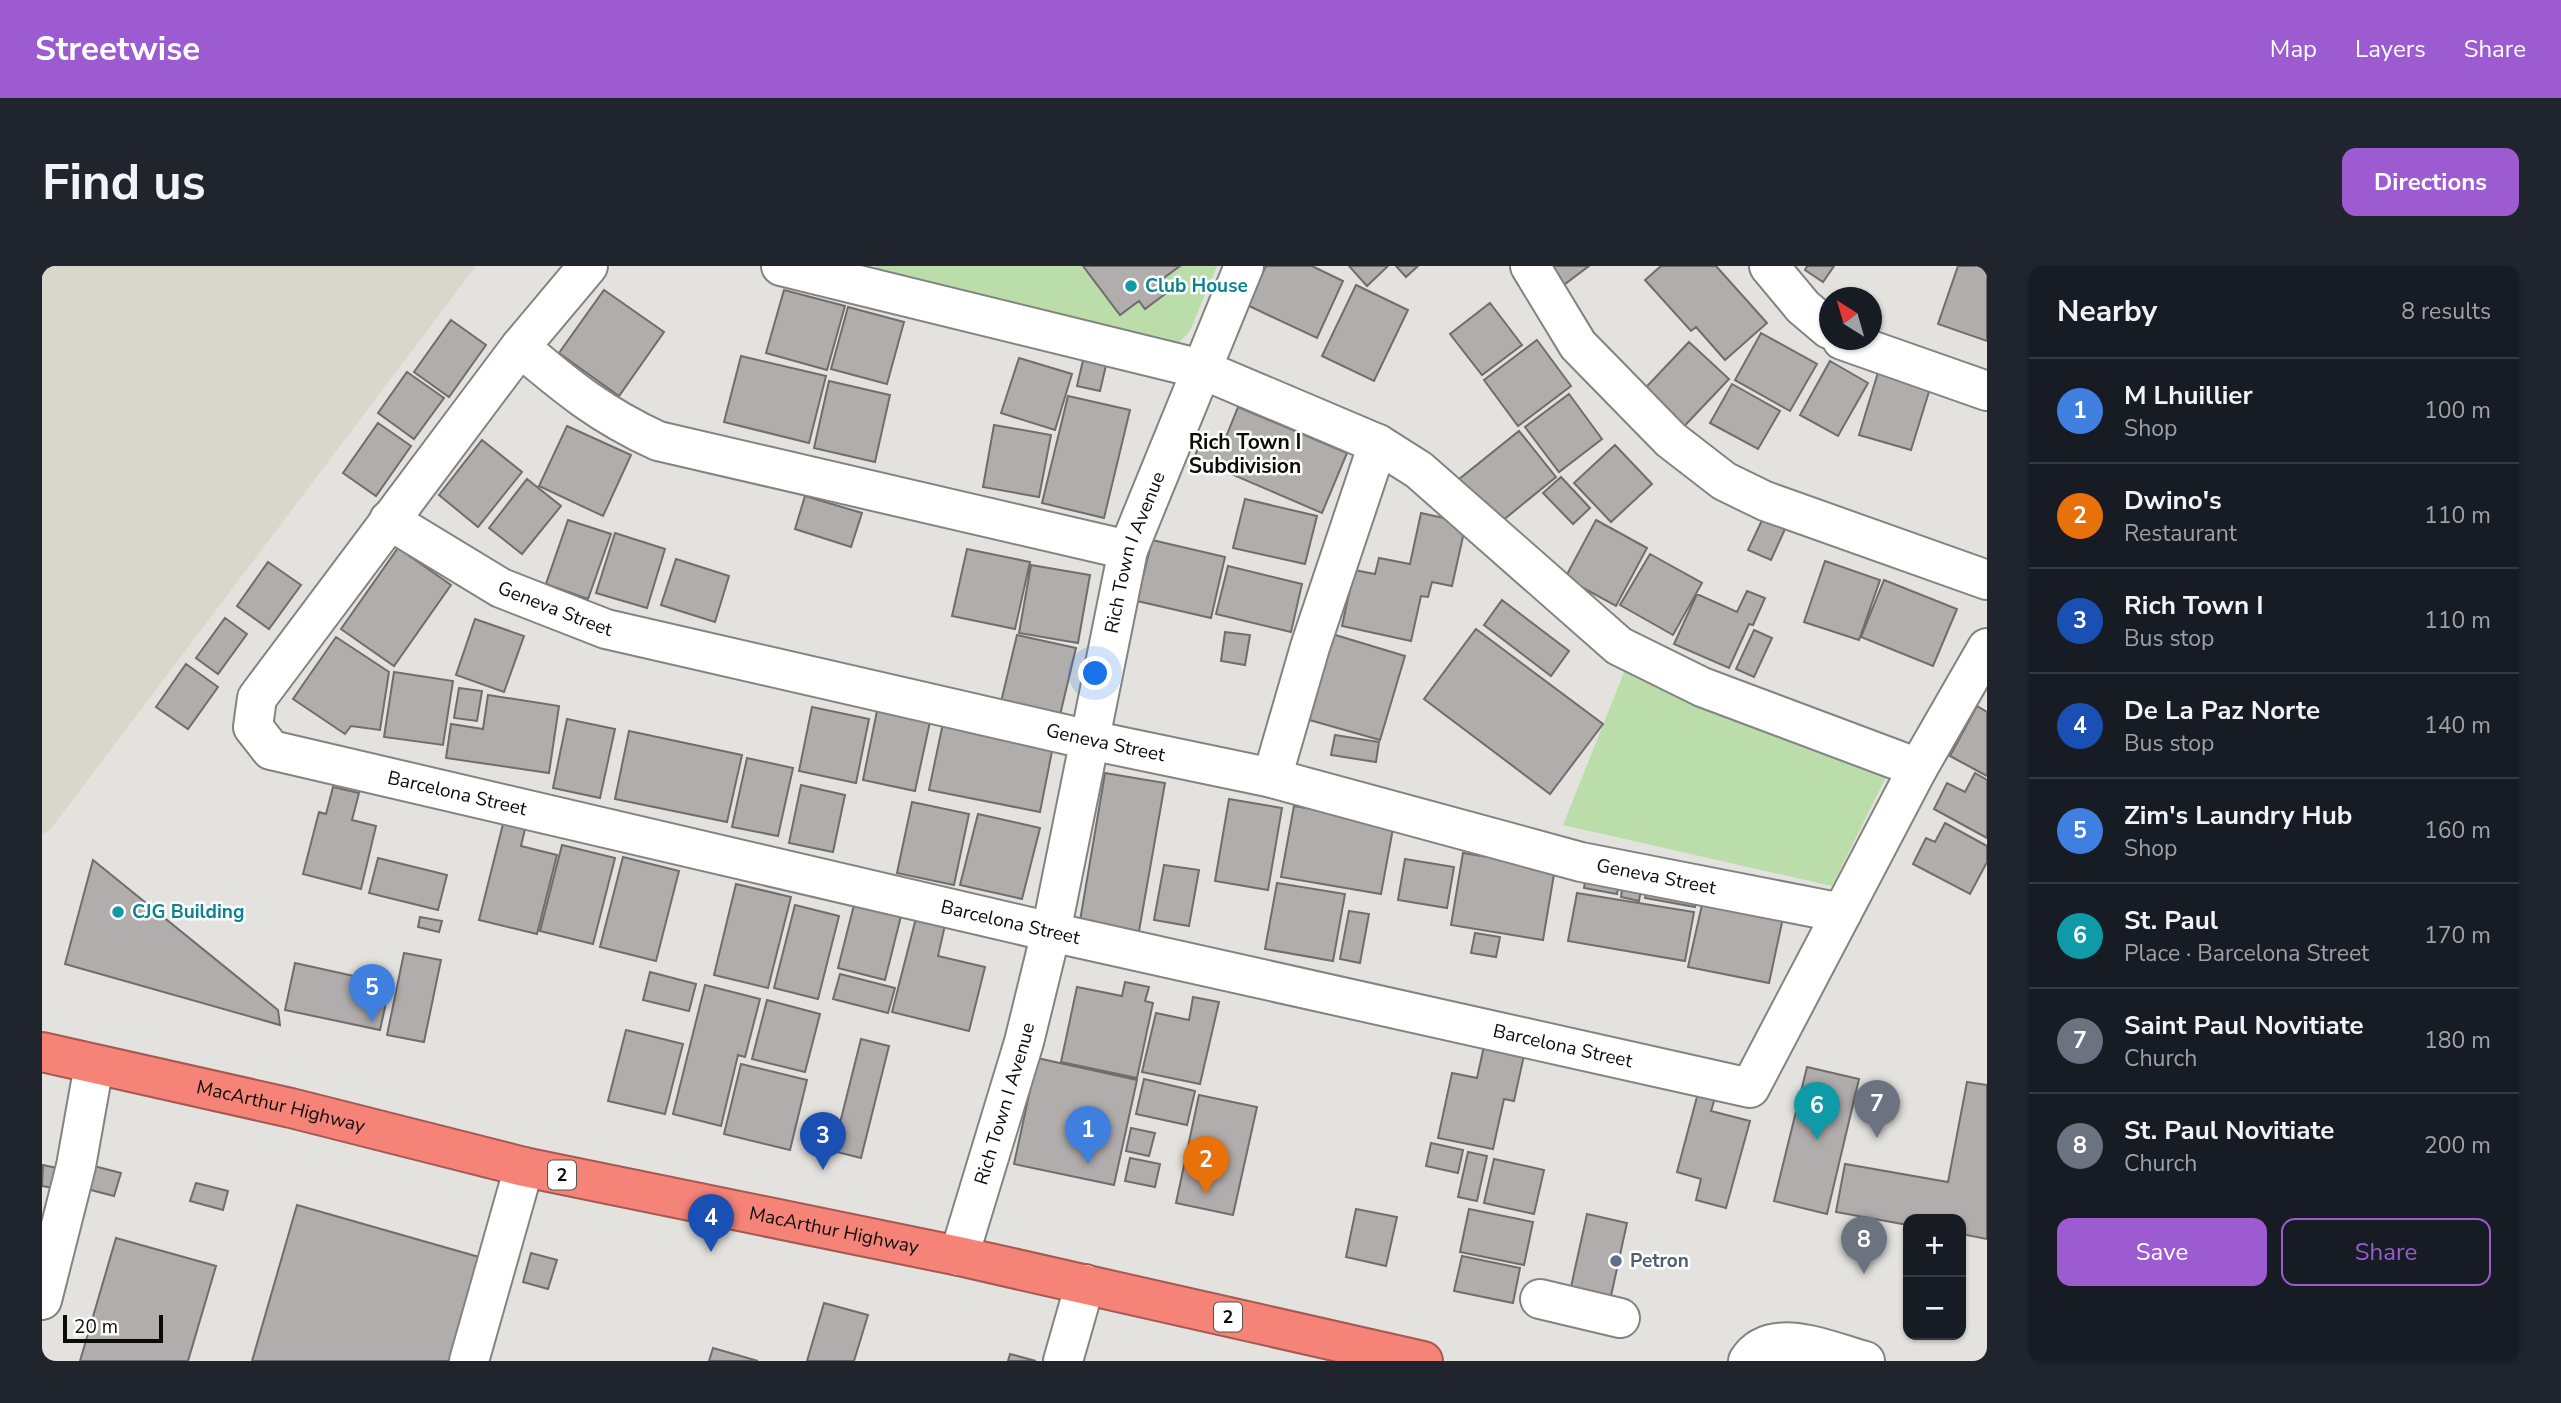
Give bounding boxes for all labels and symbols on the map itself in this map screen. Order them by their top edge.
place label: Club House [1145,273,1248,299]
marker: Club House [1123,278,1139,294]
north arrow [1819,287,1882,350]
district label: Rich Town I Subdivision [1189,428,1301,480]
street label: Rich Town I Avenue [1099,468,1172,636]
street label: Geneva Street [494,575,615,643]
your location [1078,656,1112,690]
street label: Geneva Street [1043,717,1168,768]
street label: Barcelona Street [385,765,530,822]
street label: Geneva Street [1594,852,1718,901]
street label: Barcelona Street [938,894,1083,951]
place label: CJG Building [132,899,244,925]
marker: CJG Building [110,904,126,920]
pin: 5 [349,964,395,1022]
street label: Barcelona Street [1490,1018,1635,1074]
street label: Rich Town I Avenue [968,1020,1041,1188]
street label: MacArthur Highway [194,1074,368,1139]
pin: 7 [1854,1080,1900,1138]
pin: 6 [1794,1082,1840,1140]
pin: 1 [1065,1106,1111,1164]
pin: 3 [800,1112,846,1170]
pin: 2 [1183,1136,1229,1194]
road number: 2 [548,1160,576,1190]
pin: 4 [688,1194,734,1252]
street label: MacArthur Highway [747,1200,921,1260]
pin: 8 [1841,1216,1887,1274]
place label: Petron [1630,1248,1689,1274]
marker: Petron [1608,1253,1624,1269]
road number: 2 [1214,1302,1242,1332]
scale bar [63,1312,163,1344]

